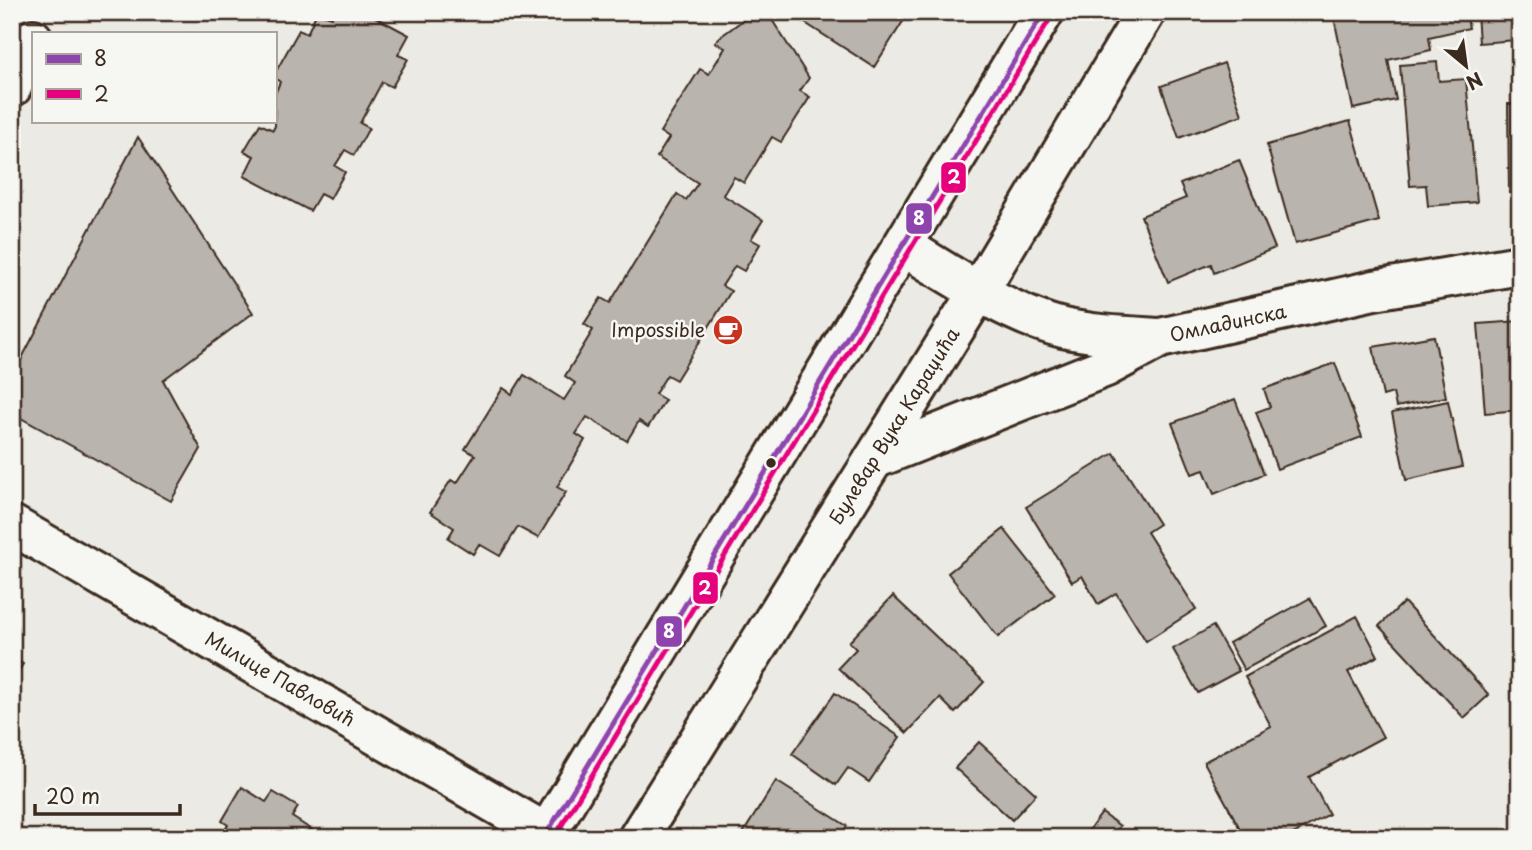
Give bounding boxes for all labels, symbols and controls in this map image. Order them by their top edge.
legend [32,32,276,122]
north arrow [1430,32,1500,102]
text: 8 [94,41,107,73]
text: N [1461,66,1488,98]
text: 2 [94,77,109,109]
line badge: 2 [940,161,967,194]
text: 2 [947,162,961,190]
line badge: 8 [905,202,933,235]
text: 8 [913,203,925,231]
street label: Омладинска [1167,296,1289,348]
cafe icon: Impossible [711,313,745,347]
place label: Impossible [611,315,705,343]
street label: Булевар Вука Караџића [821,322,965,529]
unlabelled marker [764,456,778,470]
line badge: 2 [692,571,719,605]
text: 2 [698,573,712,601]
line badge: 8 [655,615,683,648]
text: 8 [663,616,675,644]
street label: Милице Павловић [200,624,361,733]
scale bar [35,773,180,817]
text: 20 m [46,779,100,811]

